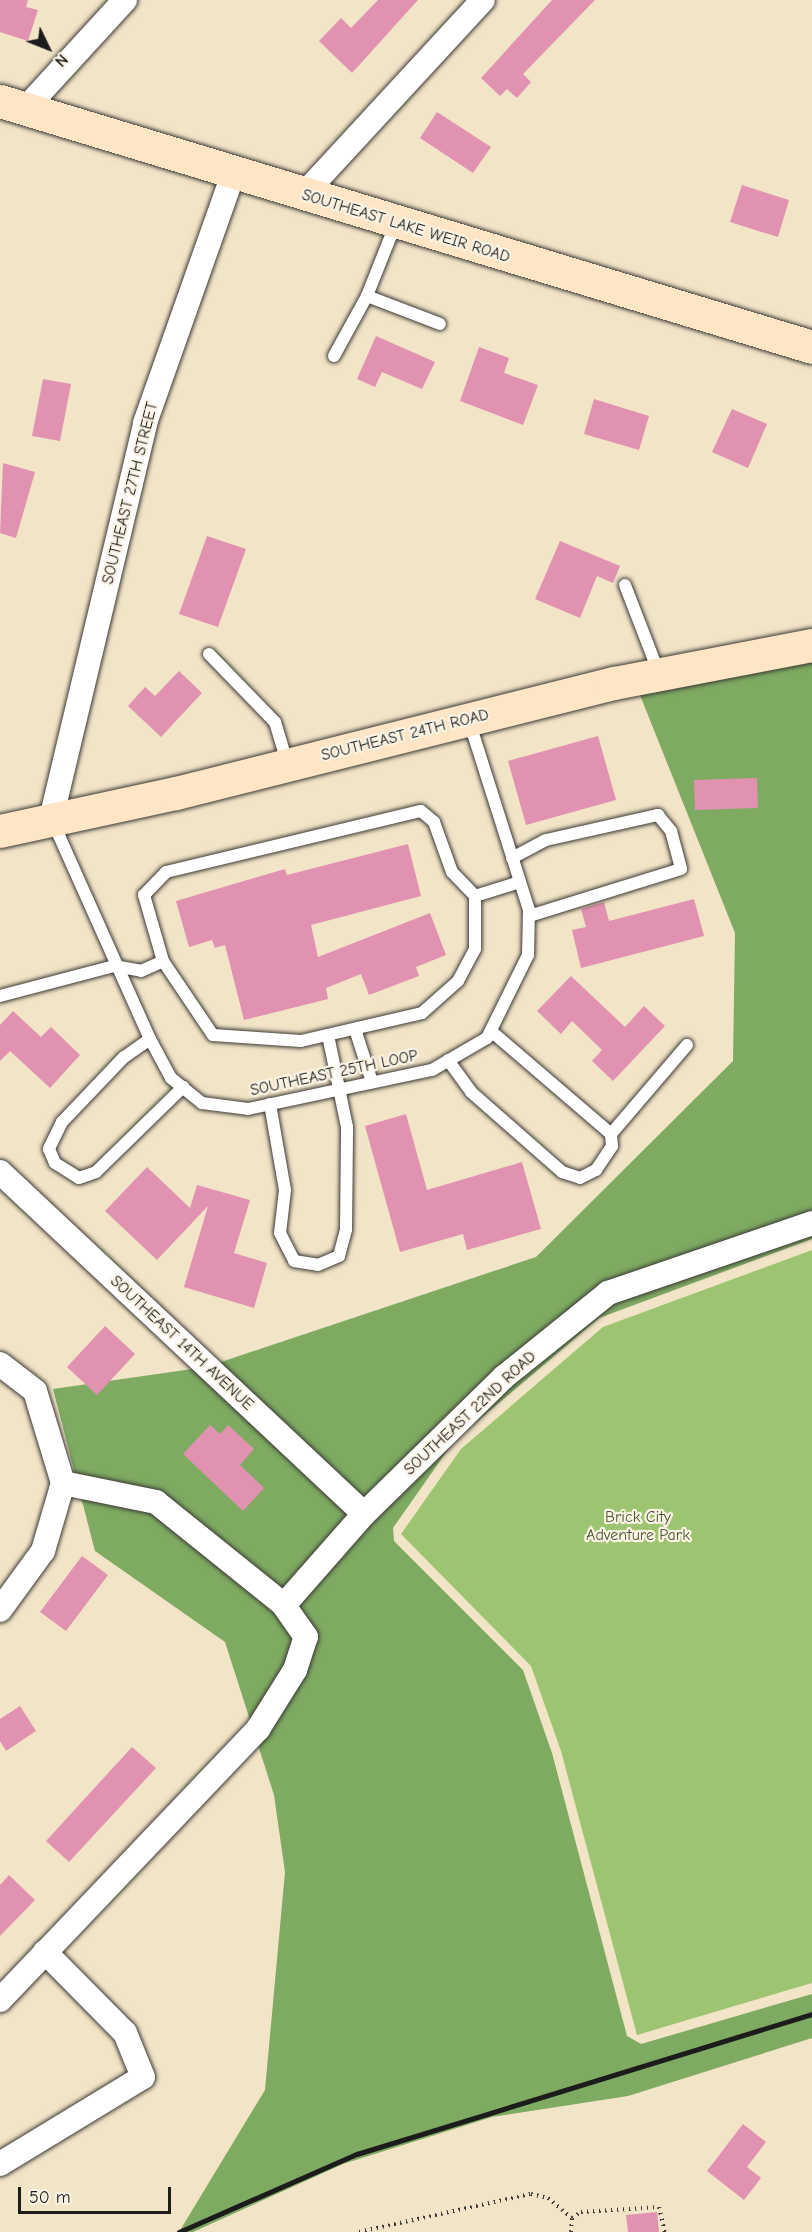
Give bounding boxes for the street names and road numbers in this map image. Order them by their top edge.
street label: SOUTHEAST LAKE WEIR ROAD [300,185,512,267]
street label: SOUTHEAST 27TH STREET [98,400,162,586]
street label: SOUTHEAST 24TH ROAD [319,705,491,765]
street label: SOUTHEAST 25TH LOOP [248,1046,420,1100]
street label: SOUTHEAST 14TH AVENUE [106,1272,258,1414]
street label: SOUTHEAST 22ND ROAD [400,1347,540,1479]

